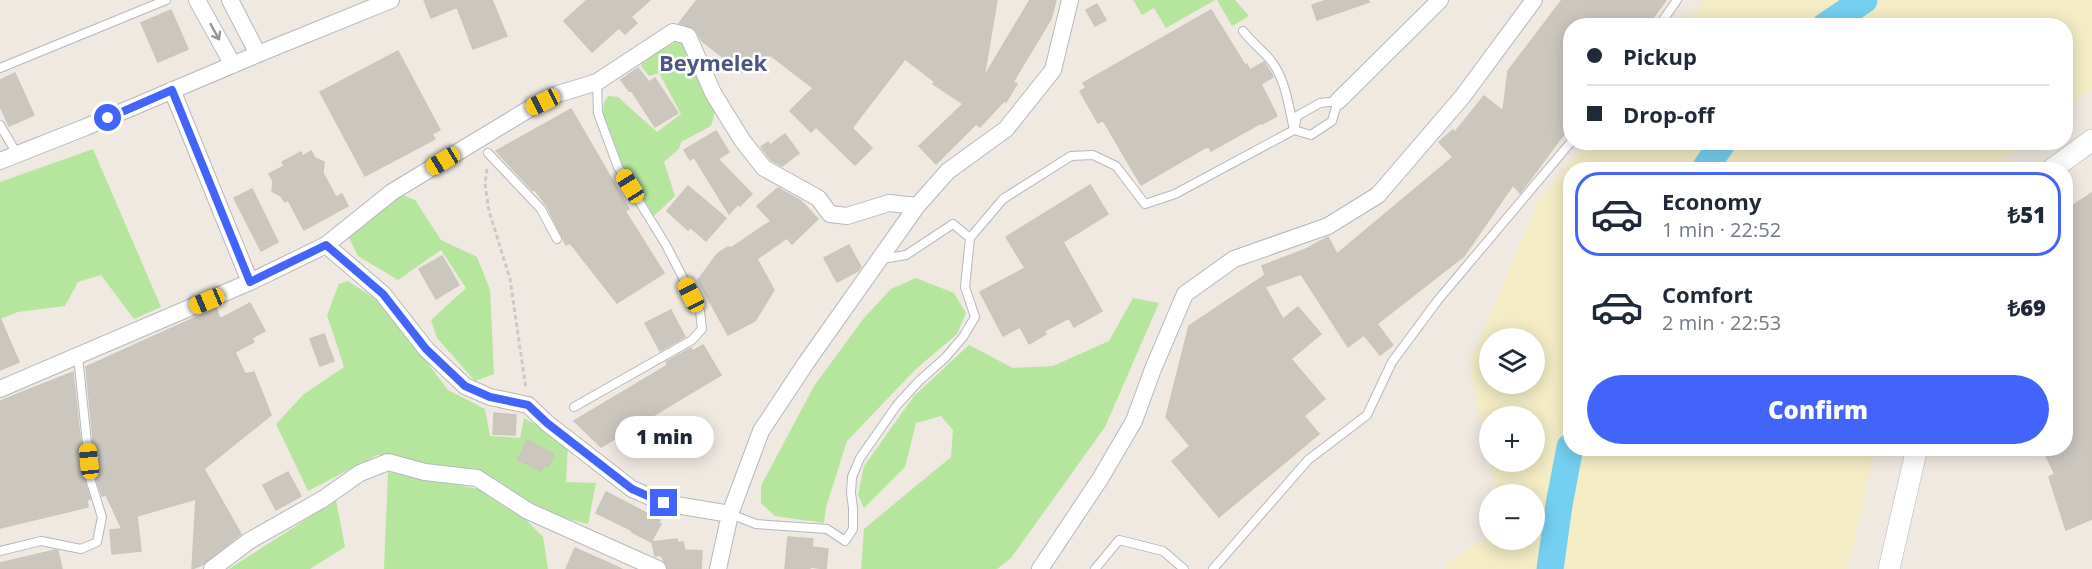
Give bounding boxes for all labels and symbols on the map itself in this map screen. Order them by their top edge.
one-way arrow [210,23,221,41]
district label: Beymelek [659,47,767,77]
car [523,86,563,118]
route start [94,104,121,131]
car [423,144,463,178]
car [613,166,647,206]
car [675,275,707,315]
car [187,286,227,316]
callout: 1 min [614,416,714,458]
car [78,442,100,480]
route end [650,489,677,516]

